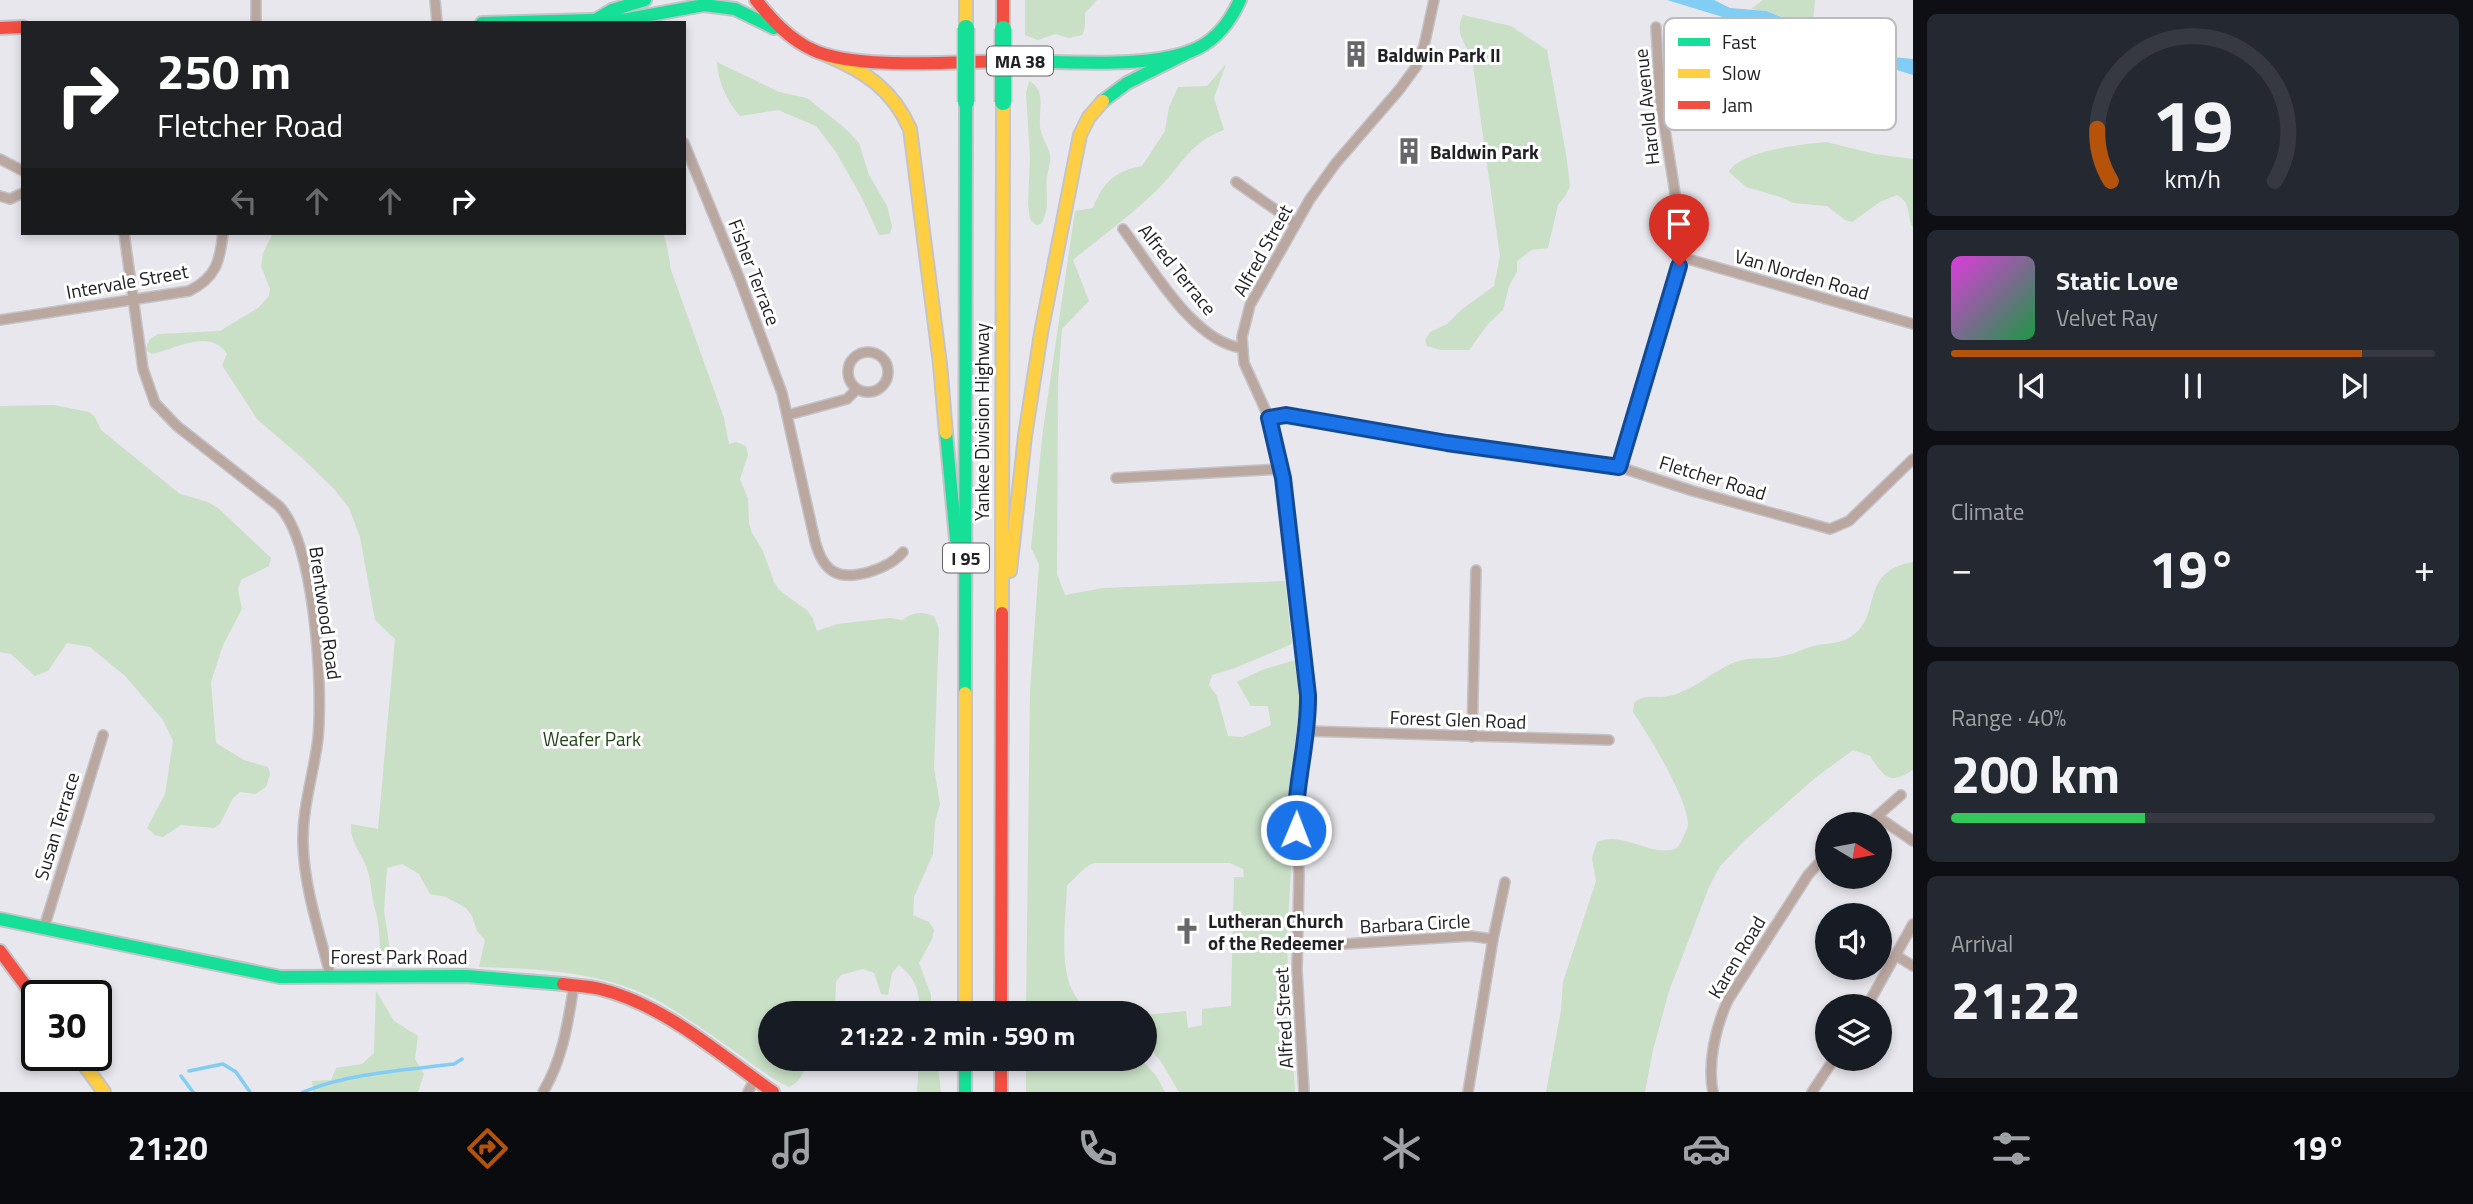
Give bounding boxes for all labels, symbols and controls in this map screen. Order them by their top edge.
legend [1664,18,1896,130]
text: Fast [1722,27,1757,56]
text: 250 m [157,33,291,108]
building icon: Baldwin Park II [1341,39,1371,69]
place label: Baldwin Park II [1377,40,1501,69]
road number: MA 38 [987,46,1053,76]
street label: Harold Avenue [1625,47,1667,167]
icon: right [42,49,133,140]
text: Slow [1722,58,1761,87]
text: 19 [2152,69,2234,179]
text: Jam [1722,90,1753,119]
text: Fletcher Road [157,101,343,149]
building icon: Baldwin Park [1394,136,1424,166]
place label: Baldwin Park [1430,137,1539,166]
text: km/h [2165,160,2221,198]
icon: left [225,182,263,220]
icon: ahead [298,182,336,220]
icon: ahead [371,182,409,220]
icon: right [444,182,482,220]
pin [1649,194,1709,266]
street label: Alfred Street [1225,198,1299,301]
icon: arrive [1660,205,1698,243]
street label: Fisher Terrace [721,215,789,329]
street label: Alfred Terrace [1132,217,1224,321]
street label: Van Norden Road [1731,241,1873,307]
street label: Intervale Street [64,256,191,306]
text: Static Love [2056,261,2178,300]
text: Velvet Ray [2056,300,2158,335]
street label: Yankee Division Highway [967,323,996,521]
icon: previous [2013,367,2051,405]
icon: pause [2174,367,2212,405]
icon: next [2335,367,2373,405]
street label: Fletcher Road [1656,447,1770,507]
text: Climate [1951,494,2024,529]
text: 19° [2149,529,2237,608]
text: − [1951,539,1972,597]
text: + [2414,539,2435,597]
street label: Brentwood Road [302,544,350,682]
road number: I 95 [943,544,989,572]
text: Range · 40% [1951,700,2066,735]
street label: Forest Glen Road [1389,702,1527,736]
park label: Weafer Park [543,724,641,753]
text: 200 km [1951,734,2120,813]
street label: Susan Terrace [26,768,86,884]
position arrow [1259,793,1333,867]
north arrow [1815,812,1892,889]
map controls [1815,812,1892,1071]
button: sound [1815,903,1892,980]
place label: Lutheran Church of the Redeemer [1208,906,1344,957]
street label: Barbara Circle [1359,906,1471,940]
street label: Karen Road [1700,910,1772,1004]
church icon: Lutheran Church of the Redeemer [1172,916,1202,946]
text: Arrival [1951,926,2013,961]
street label: Forest Park Road [330,942,468,971]
text: 21:22 [1951,960,2081,1039]
street label: Alfred Street [1266,966,1300,1069]
speed limit sign: 30 [21,980,112,1071]
button: layers [1815,994,1892,1071]
text: 21:22 · 2 min · 590 m [840,1016,1075,1055]
text: 21:20 [128,1124,208,1172]
icon: directions [463,1124,512,1173]
icon: music [768,1124,817,1173]
icon: phone [1073,1124,1122,1173]
icon: climate [1377,1124,1426,1173]
icon: car [1682,1124,1731,1173]
icon: filters [1987,1124,2036,1173]
text: 19° [2291,1124,2345,1172]

